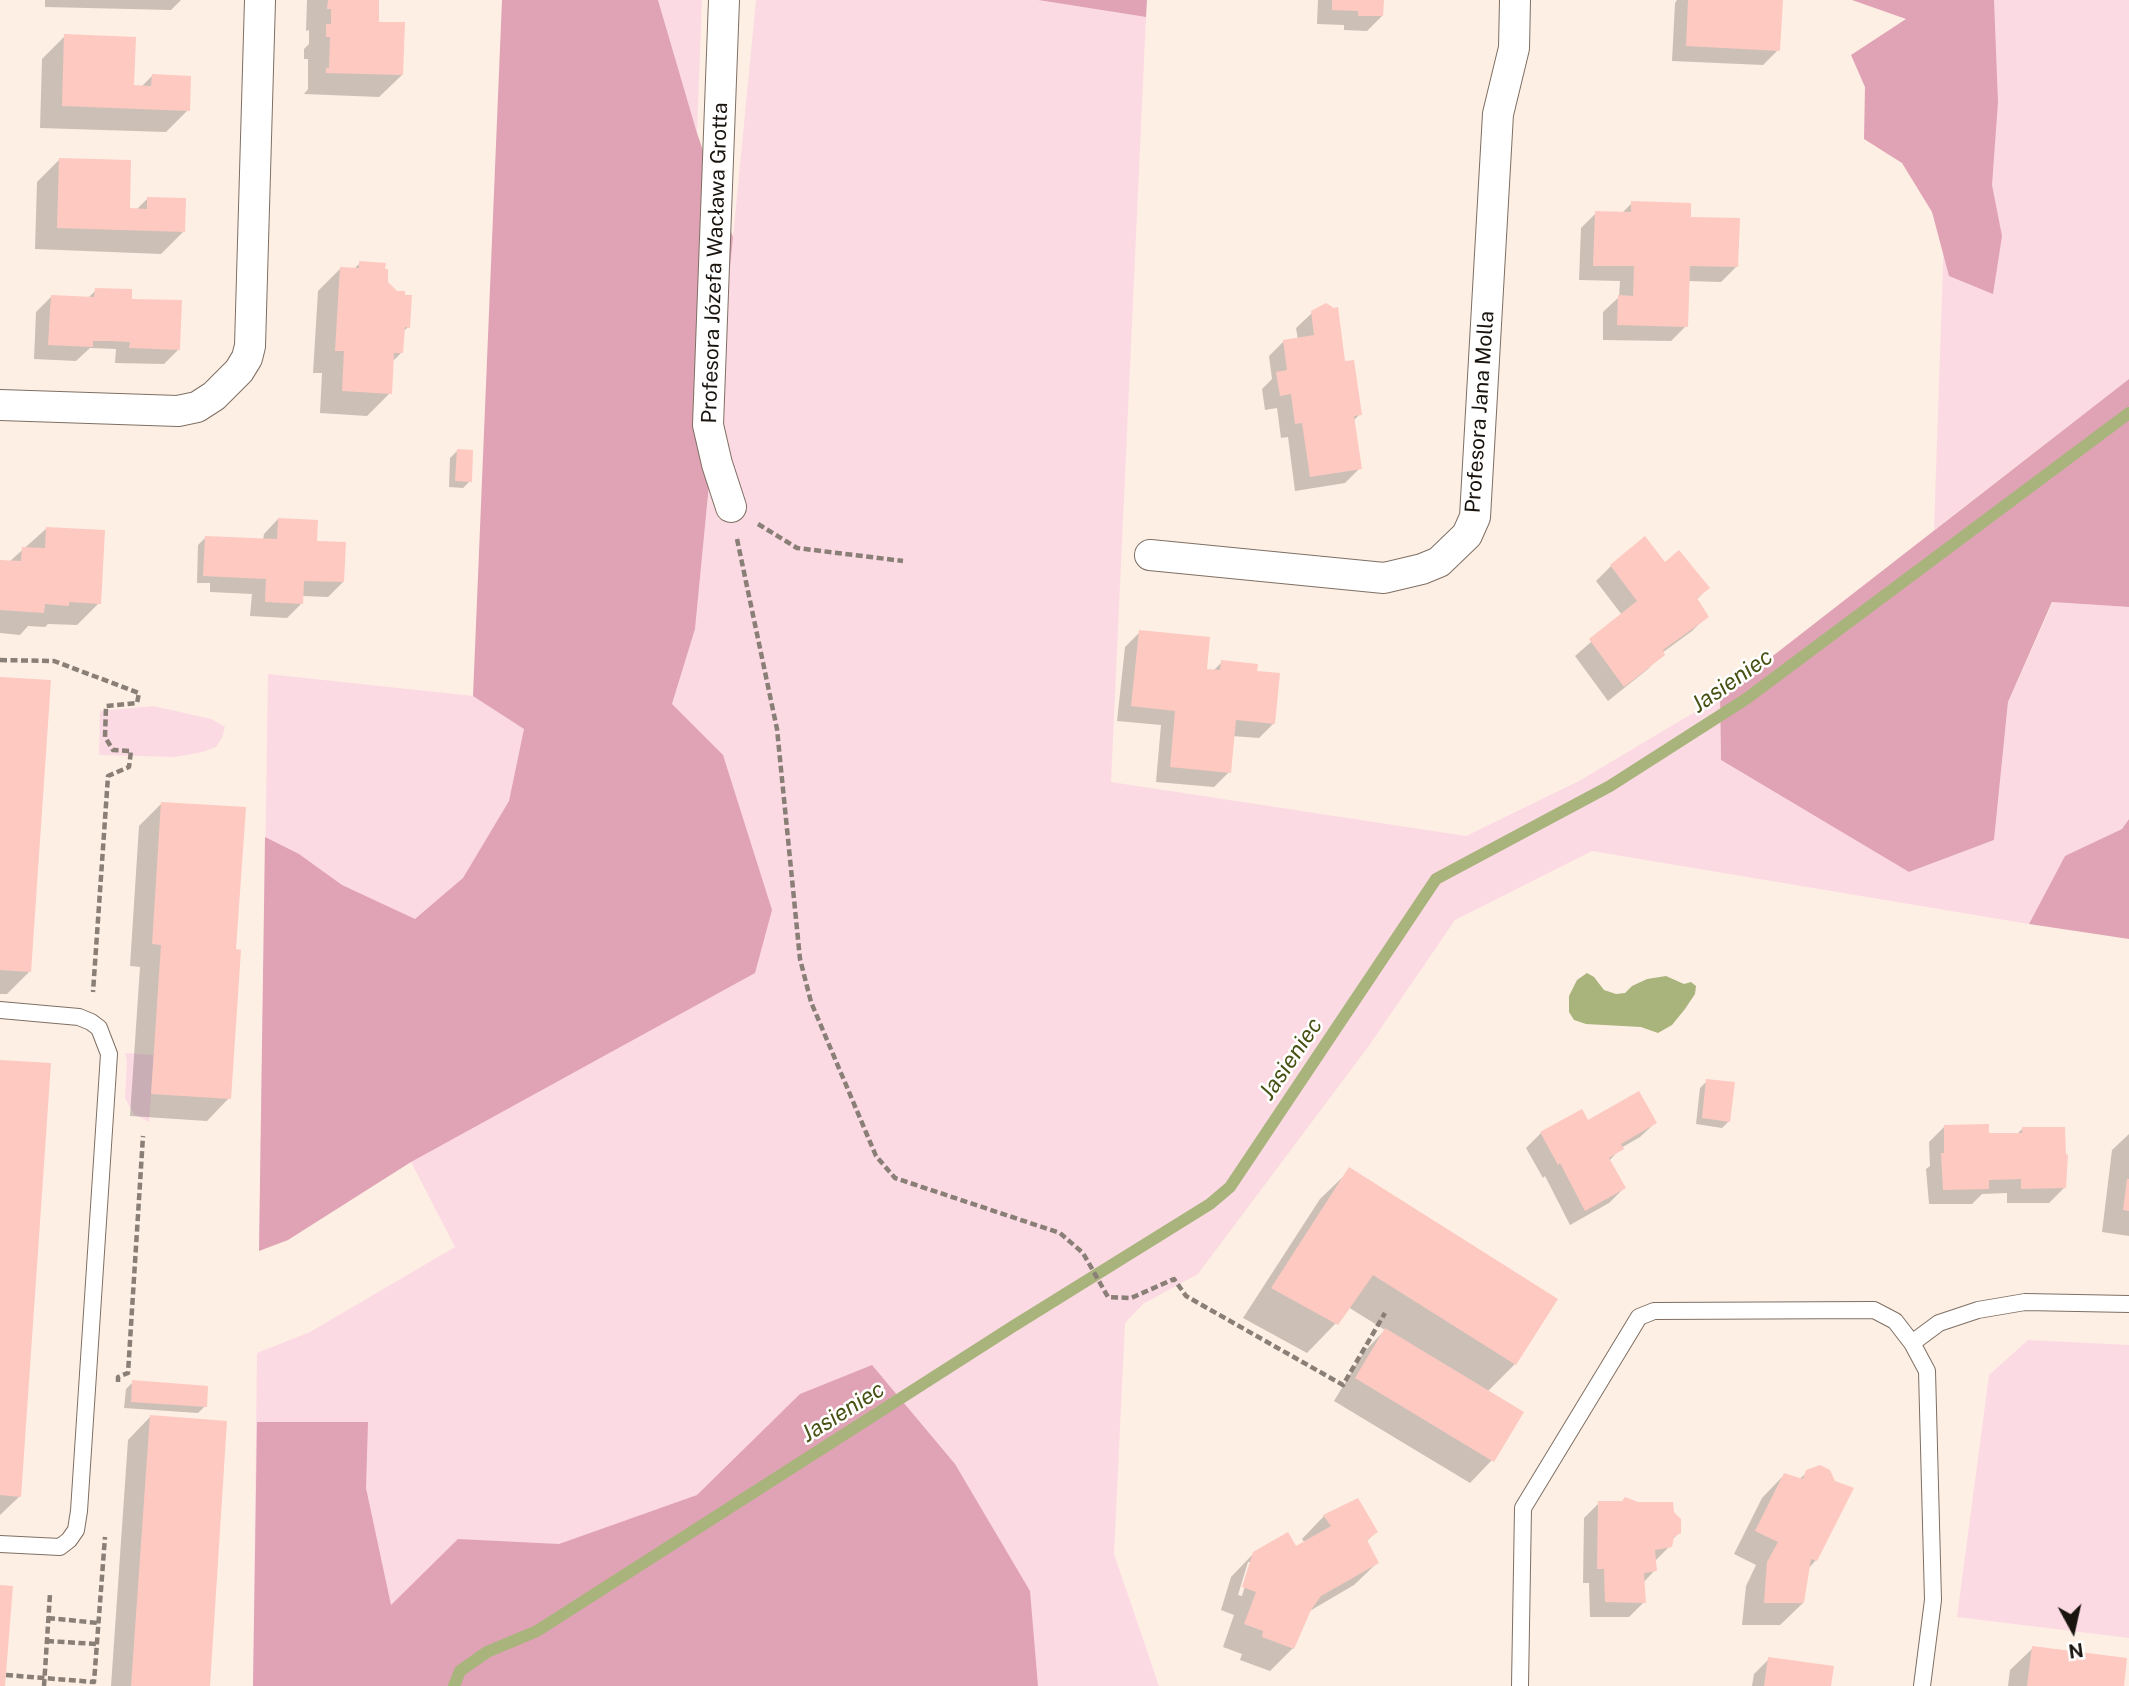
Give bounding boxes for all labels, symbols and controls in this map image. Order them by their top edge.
street label: Profesora Józefa Wacława Grotta [697,102,733,424]
street label: Profesora Jana Molla [1460,310,1500,514]
water label: Jasieniec [1686,643,1778,719]
water label: Jasieniec [1254,1013,1328,1105]
water label: Jasieniec [796,1376,890,1448]
north arrow [2038,1595,2108,1665]
text: N [2067,1639,2085,1663]

